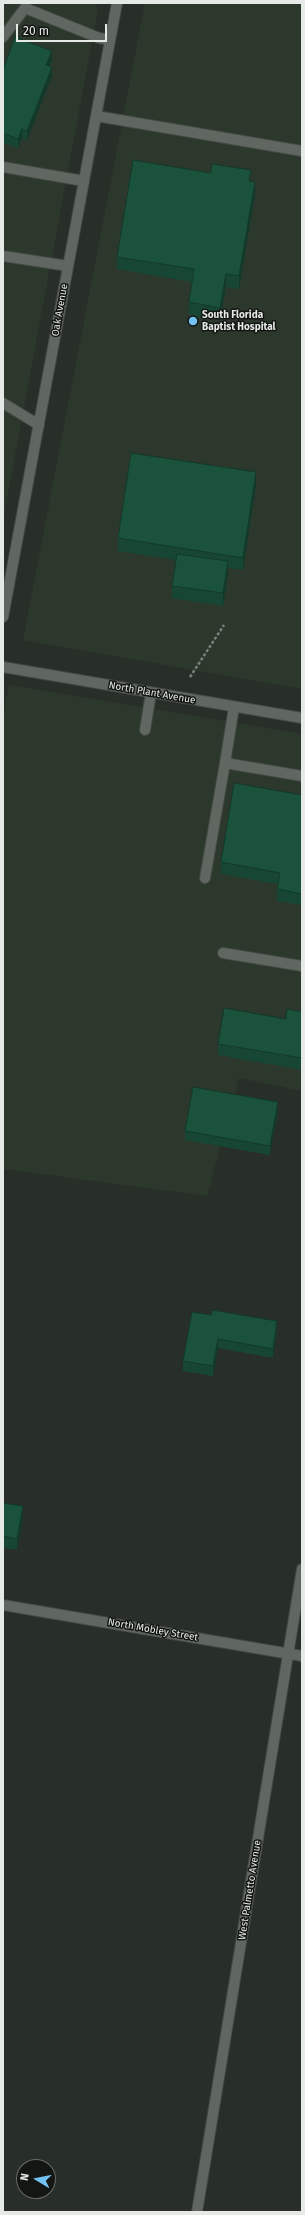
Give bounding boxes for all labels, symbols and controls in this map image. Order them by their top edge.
scale bar [18,16,109,42]
text: 20 m [23,24,49,38]
street label: Oak Avenue [49,283,71,337]
place label: South Florida Baptist Hospital [202,309,276,332]
marker: South Florida Baptist Hospital [187,315,199,327]
street label: North Plant Avenue [108,679,196,707]
street label: North Mobley Street [107,1616,199,1644]
street label: West Palmetto Avenue [236,1839,264,1941]
north arrow [16,2159,56,2199]
text: N [18,2172,32,2182]

